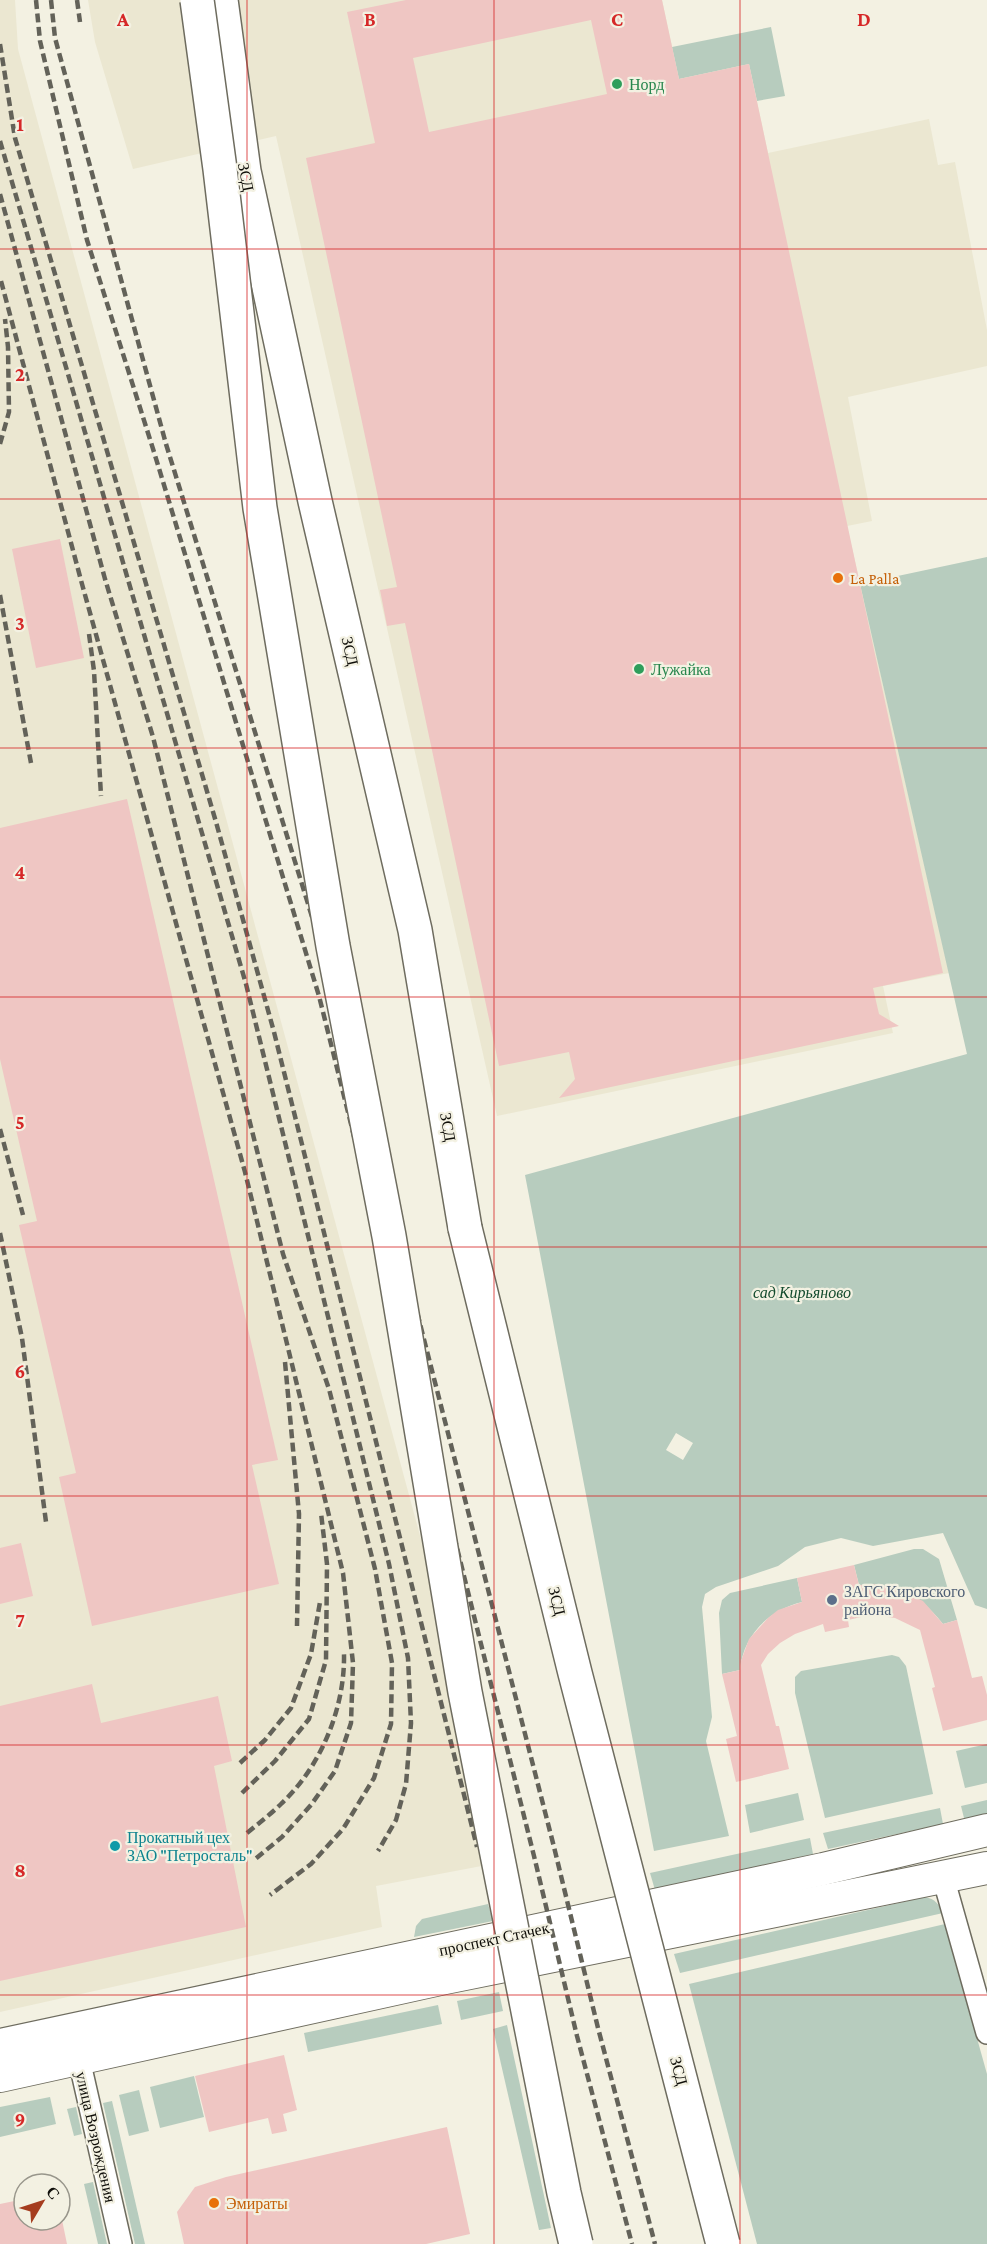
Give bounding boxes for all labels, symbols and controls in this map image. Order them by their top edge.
text: A [116,8,130,30]
text: B [364,8,376,30]
text: C [611,8,623,30]
text: D [857,8,871,30]
place label: Норд [629,76,664,94]
marker: Норд [610,77,624,91]
text: 1 [16,113,24,135]
street label: ЗСД [234,161,257,193]
text: 2 [15,363,25,385]
place label: La Palla [850,570,900,587]
marker: La Palla [831,571,845,585]
text: 3 [15,612,25,634]
street label: ЗСД [338,635,362,667]
place label: Лужайка [651,661,711,679]
marker: Лужайка [632,662,646,676]
text: 4 [15,861,26,883]
text: 5 [15,1111,25,1133]
street label: ЗСД [436,1111,459,1143]
park label: сад Кирьяново [753,1284,851,1302]
text: 6 [15,1360,25,1382]
place label: ЗАГС Кировского района [844,1583,965,1619]
street label: ЗСД [544,1585,569,1617]
marker: ЗАГС Кировского района [825,1593,839,1607]
text: 7 [15,1609,25,1631]
place label: Прокатный цех ЗАО "Петросталь" [127,1829,252,1865]
marker: Прокатный цех ЗАО "Петросталь" [108,1839,122,1853]
text: 8 [14,1859,26,1881]
street label: проспект Стачек [437,1919,551,1960]
street label: ЗСД [666,2055,691,2087]
street label: улица Возрождения [72,2070,119,2205]
text: 9 [15,2108,25,2130]
north arrow [12,2172,72,2232]
text: С [43,2183,64,2203]
place label: Эмираты [226,2195,288,2213]
marker: Эмираты [207,2196,221,2210]

